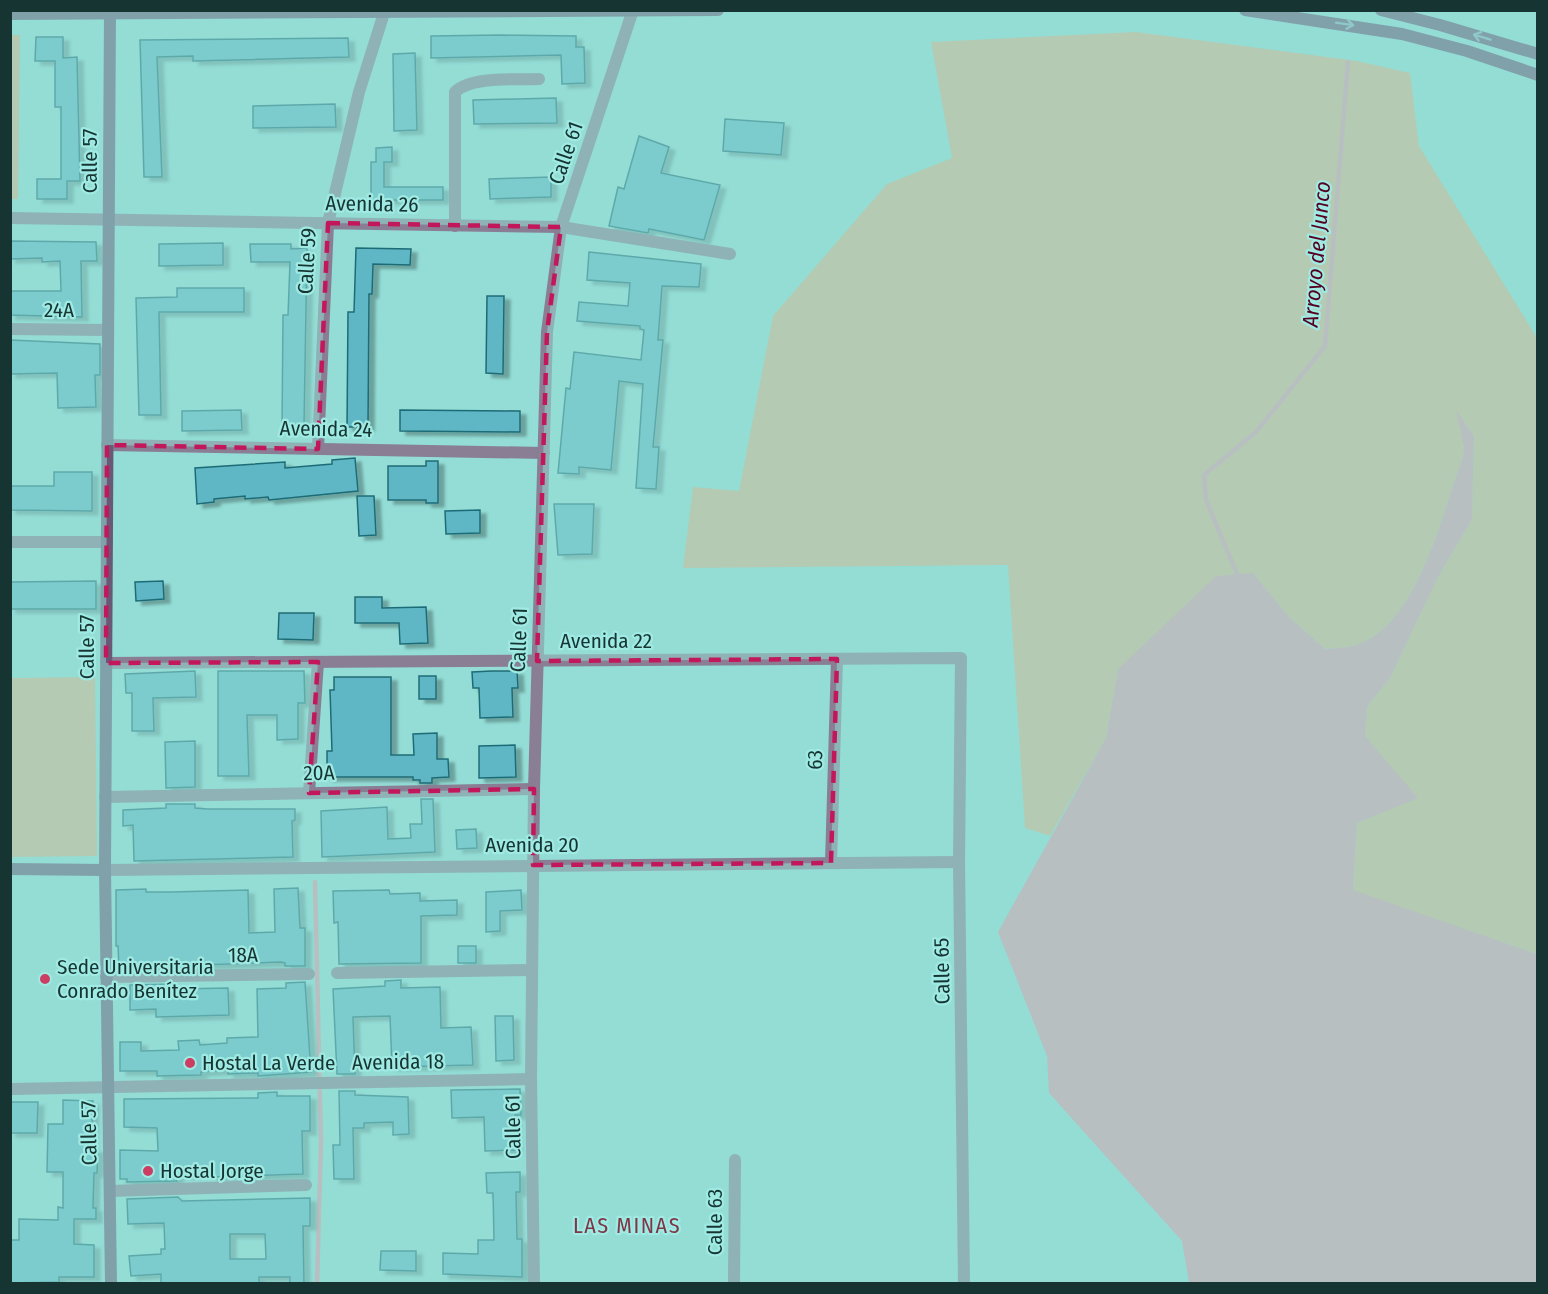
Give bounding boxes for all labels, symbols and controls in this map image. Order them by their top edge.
one-way arrow [1334,19,1354,30]
one-way arrow [1473,31,1492,42]
street label: Calle 61 [543,118,589,188]
street label: Calle 57 [77,129,103,193]
water label: Arroyo del Junco [1297,180,1336,329]
street label: Avenida 26 [325,190,419,218]
street label: Calle 59 [292,227,322,295]
street label: 24A [44,297,74,323]
street label: Avenida 24 [280,415,372,443]
street label: Calle 61 [505,607,533,673]
street label: Calle 57 [74,615,100,679]
street label: Avenida 22 [560,628,652,654]
street label: 63 [802,750,828,770]
street label: 20A [303,760,335,786]
street label: Avenida 20 [485,832,579,858]
street label: Calle 65 [928,937,956,1005]
street label: 18A [228,942,258,968]
place label: Sede Universitaria Conrado Benítez [57,954,214,1004]
marker: Sede Universitaria Conrado Benítez [38,972,52,986]
street label: Avenida 18 [352,1048,444,1076]
place label: Hostal La Verde [202,1050,335,1076]
marker: Hostal La Verde [183,1056,197,1070]
street label: Calle 61 [499,1095,527,1159]
street label: Calle 57 [75,1101,103,1165]
place label: Hostal Jorge [160,1158,264,1184]
marker: Hostal Jorge [141,1164,155,1178]
street label: Calle 63 [702,1189,728,1255]
district label: LAS MINAS [573,1212,681,1239]

